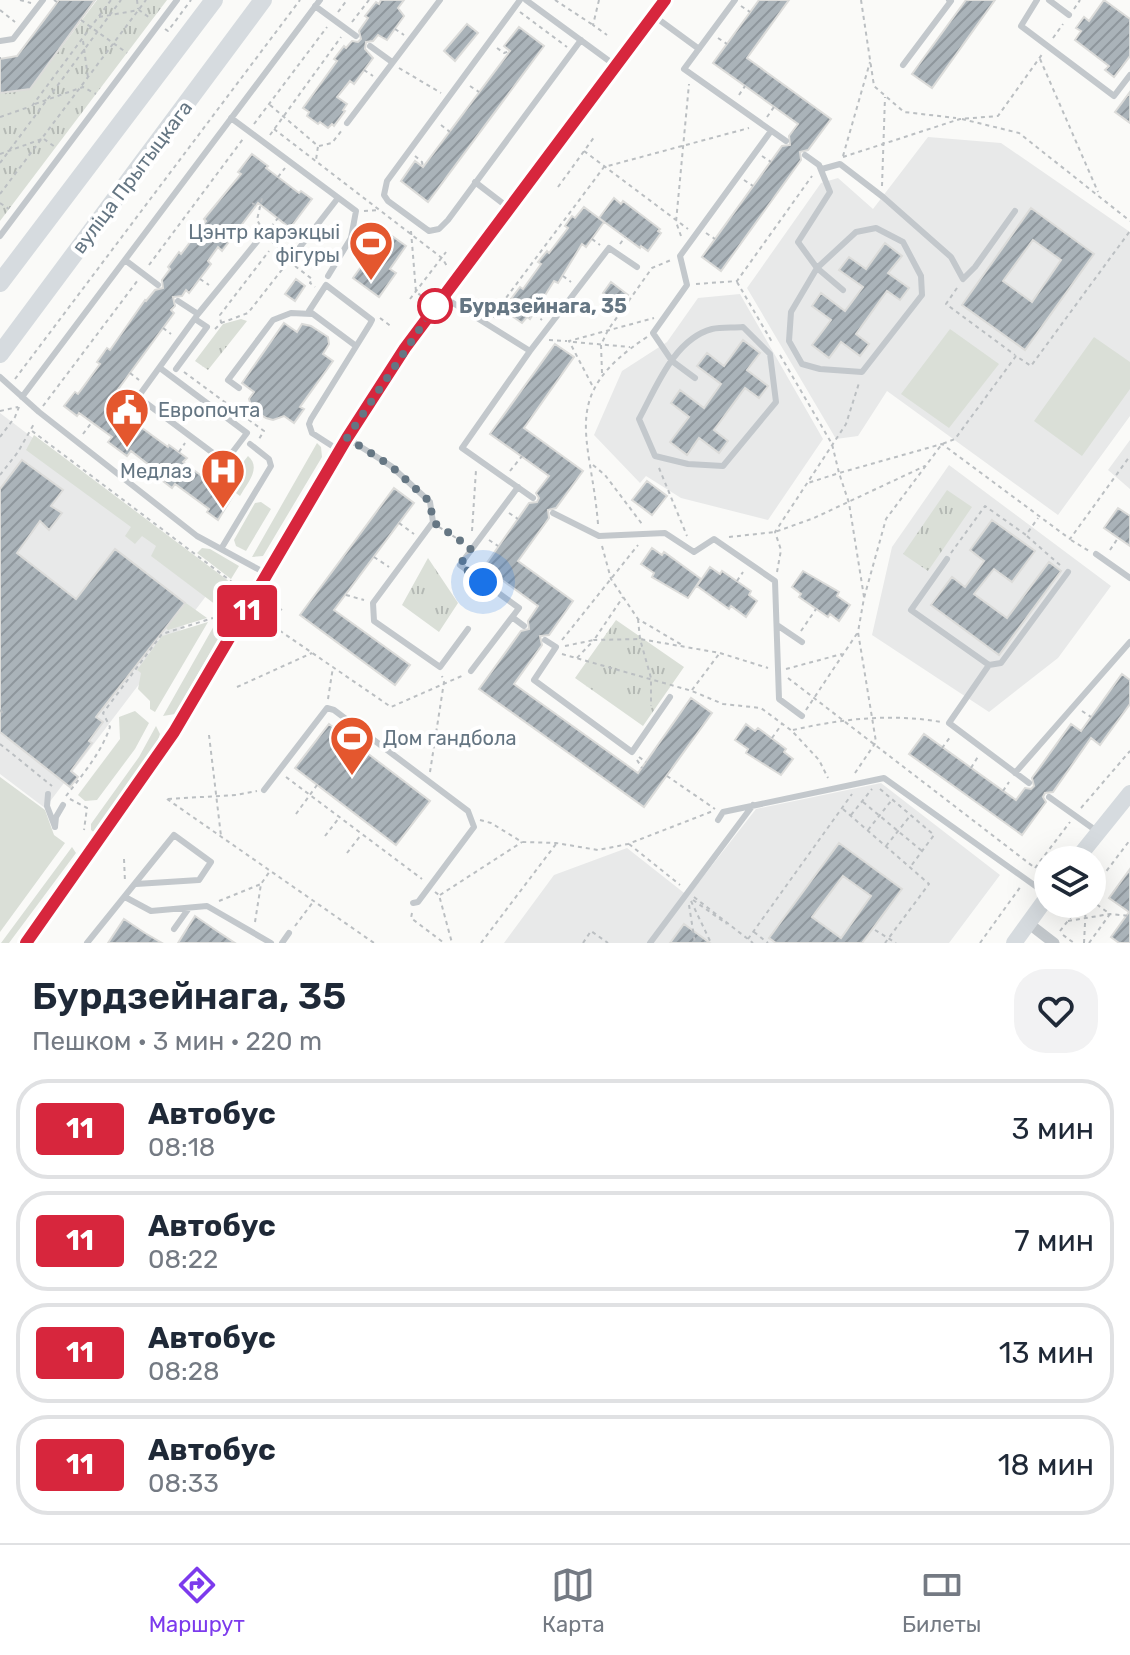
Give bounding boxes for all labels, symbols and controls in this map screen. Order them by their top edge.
street label: вуліца Прытыцкага [67,96,197,258]
sports icon: Цэнтр карэкцыі фігуры [347,219,395,282]
place label: Цэнтр карэкцыі фігуры [188,220,340,267]
marker: Бурдзейнага, 35 [418,289,452,323]
place label: Бурдзейнага, 35 [459,294,627,318]
public building icon: Европочта [103,386,151,449]
place label: Европочта [158,398,260,422]
hospital icon: Медлаз [199,447,247,510]
place label: Медлаз [120,459,192,483]
your location [463,562,503,602]
line badge: 11 [211,585,283,637]
text: 11 [233,594,261,627]
sports icon: Дом гандбола [328,714,376,777]
place label: Дом гандбола [383,726,517,750]
map controls [1034,846,1106,918]
button: layers [1034,846,1106,918]
button: heart [1014,969,1098,1053]
text: Бурдзейнага, 35 [32,973,346,1019]
text: Пешком · 3 мин · 220 m [32,1026,322,1057]
text: Автобус [148,1096,276,1132]
text: 3 мин [1012,1111,1094,1147]
text: 11 [66,1112,94,1145]
text: 08:18 [148,1132,215,1163]
text: Автобус [148,1208,276,1244]
text: 7 мин [1014,1223,1094,1259]
text: 11 [66,1224,94,1257]
text: 08:22 [148,1244,218,1275]
text: Автобус [148,1320,276,1356]
text: 13 мин [999,1335,1094,1371]
text: 11 [66,1336,94,1369]
text: 08:28 [148,1356,220,1387]
text: Автобус [148,1432,276,1468]
text: 18 мин [998,1447,1094,1483]
text: 11 [66,1448,94,1481]
text: 08:33 [148,1468,219,1499]
tab: Маршрут [149,1563,245,1638]
tab: Карта [542,1563,605,1638]
tab: Билеты [902,1563,981,1638]

